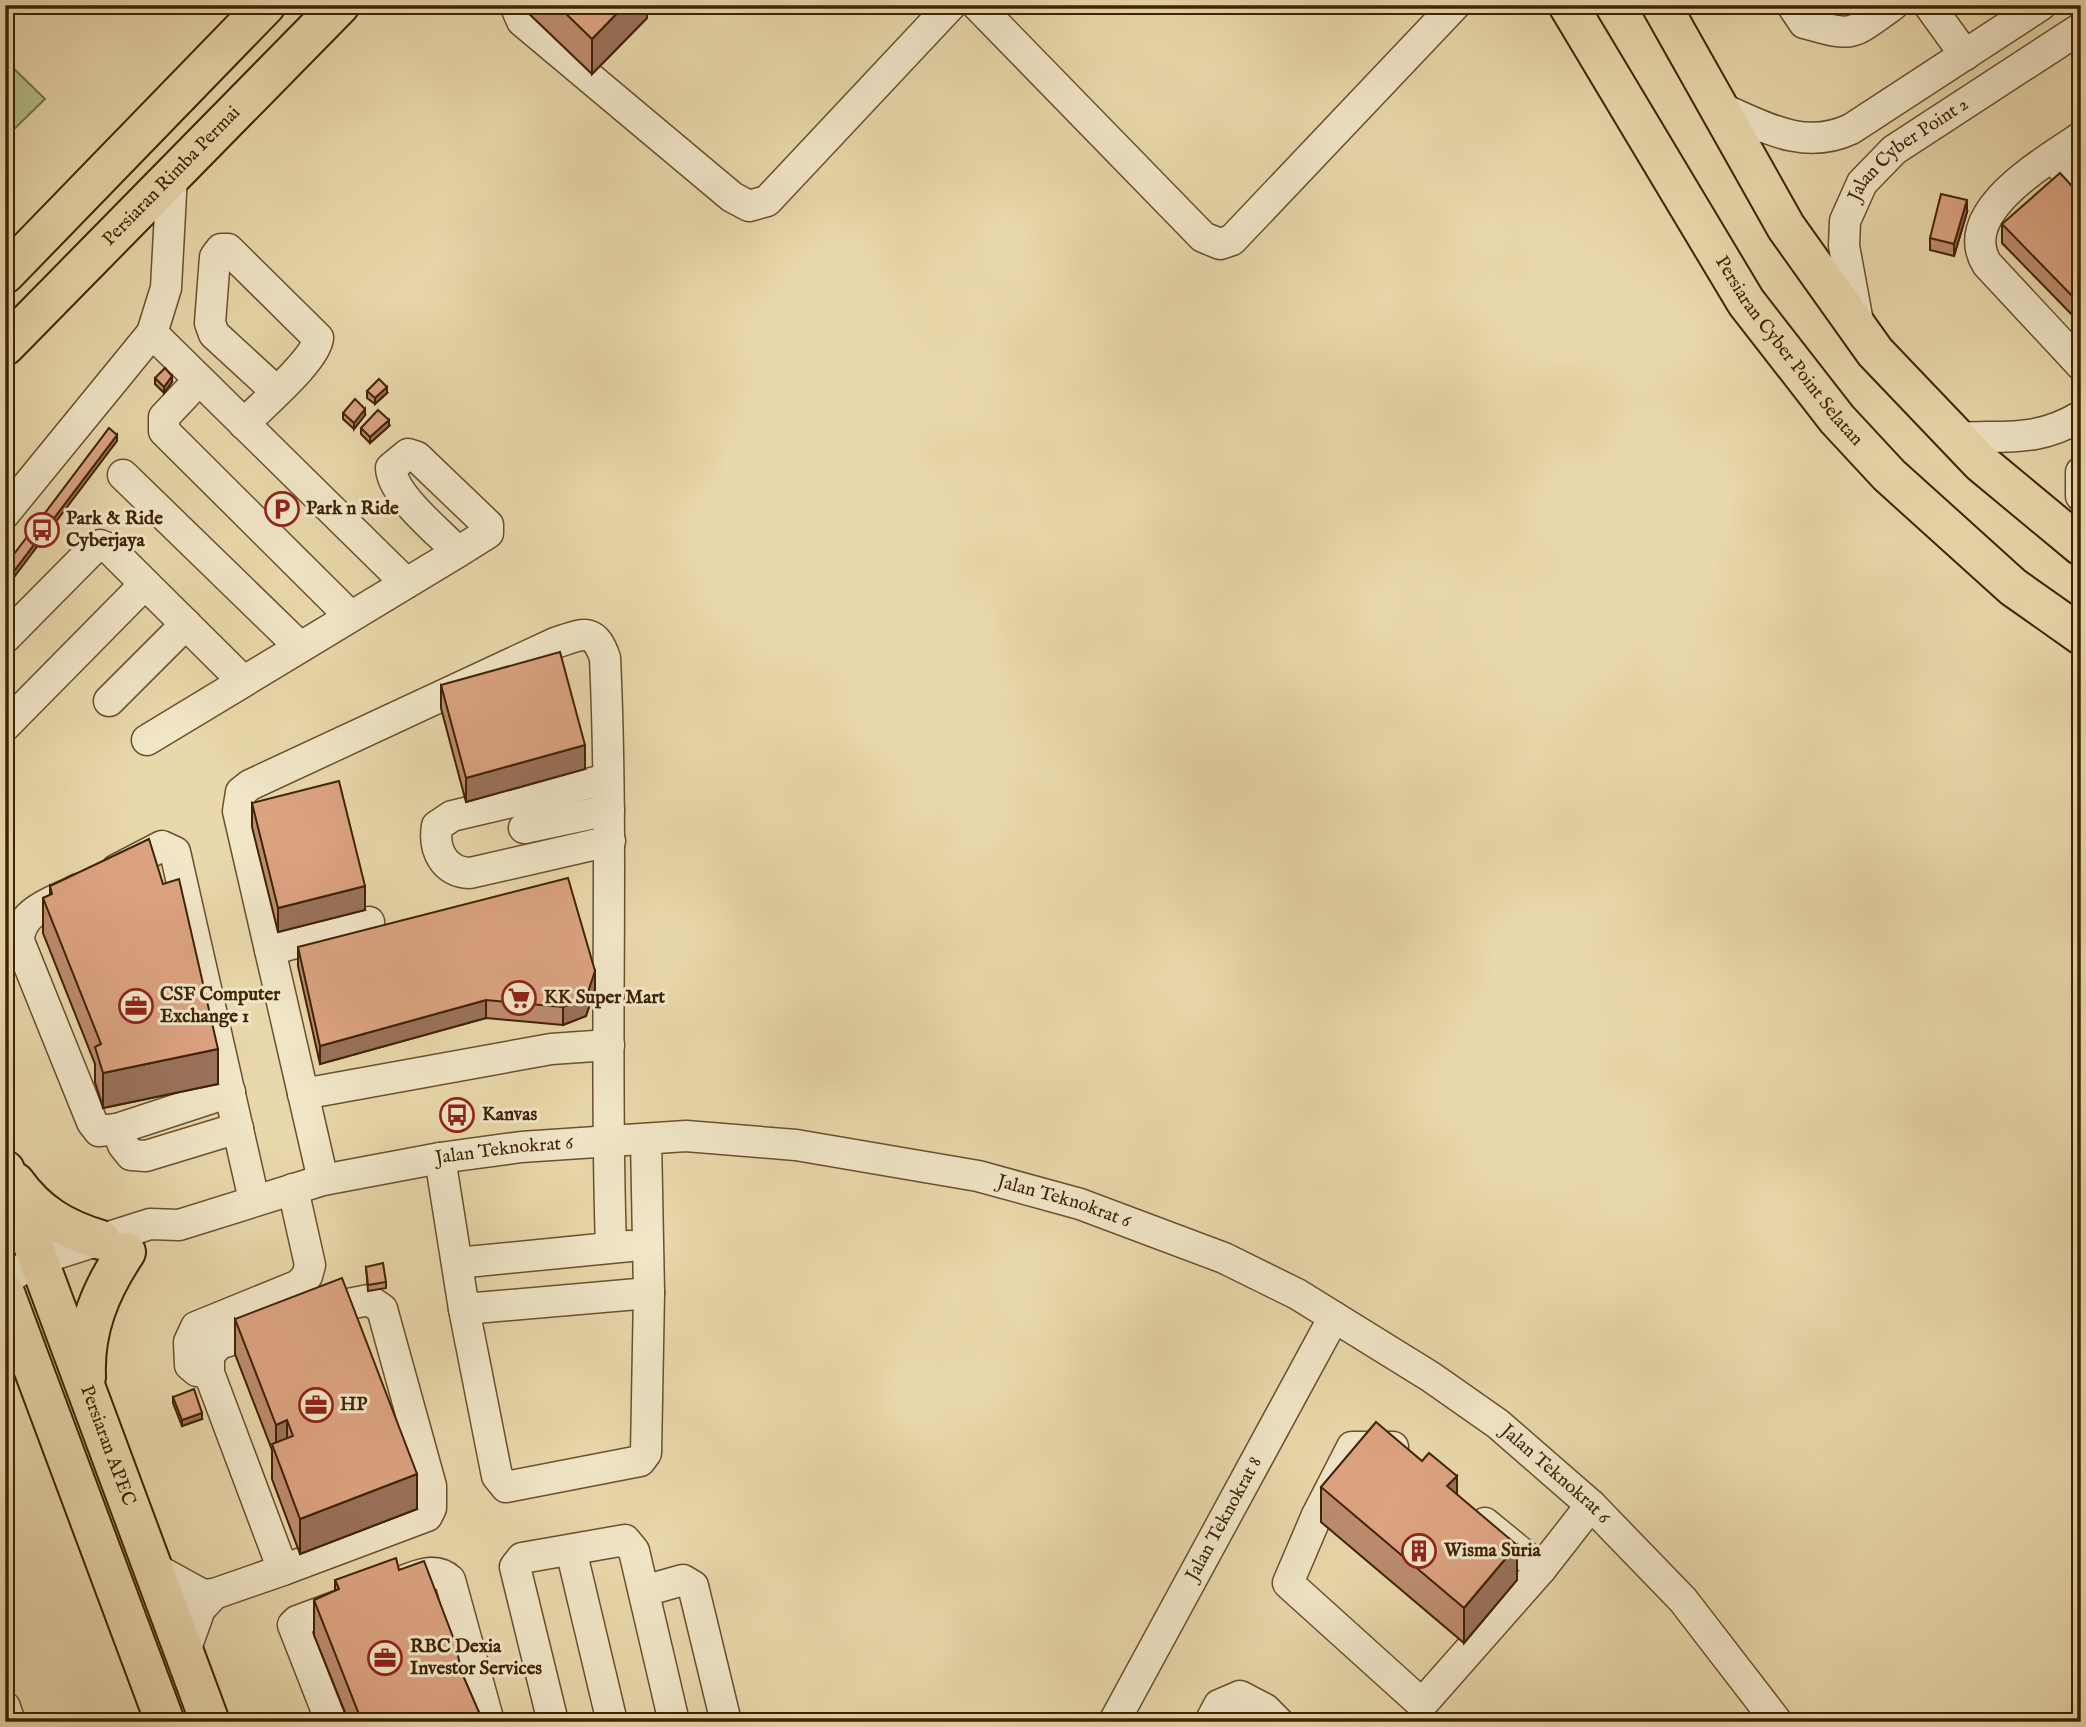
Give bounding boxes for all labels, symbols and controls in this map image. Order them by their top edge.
street label: Jalan Cyber Point 2 [1843,92,1973,207]
street label: Persiaran Rimba Permai [98,101,246,251]
street label: Persiaran Cyber Point Selatan [1709,252,1868,451]
parking icon: Park n Ride [263,490,301,528]
place label: Park n Ride [306,497,399,521]
place label: Park & Ride Cyberjaya [66,507,163,553]
bus stop icon: Park & Ride Cyberjaya [23,511,61,549]
supermarket icon: KK Super Mart [500,979,538,1017]
place label: CSF Computer Exchange 1 [160,983,281,1029]
place label: KK Super Mart [544,986,665,1010]
office icon: CSF Computer Exchange 1 [117,987,155,1025]
bus stop icon: Kanvas [438,1096,476,1134]
place label: Kanvas [482,1103,537,1127]
street label: Jalan Teknokrat 6 [431,1131,575,1171]
street label: Jalan Teknokrat 6 [992,1169,1135,1234]
street label: Persiaran APEC [74,1382,141,1509]
office icon: HP [297,1386,335,1424]
place label: HP [340,1393,367,1417]
street label: Jalan Teknokrat 6 [1494,1418,1616,1530]
street label: Jalan Teknokrat 8 [1180,1453,1268,1587]
building icon: Wisma Suria [1400,1532,1438,1570]
place label: Wisma Suria [1443,1539,1542,1563]
place label: RBC Dexia Investor Services [410,1635,542,1681]
office icon: RBC Dexia Investor Services [366,1639,404,1677]

